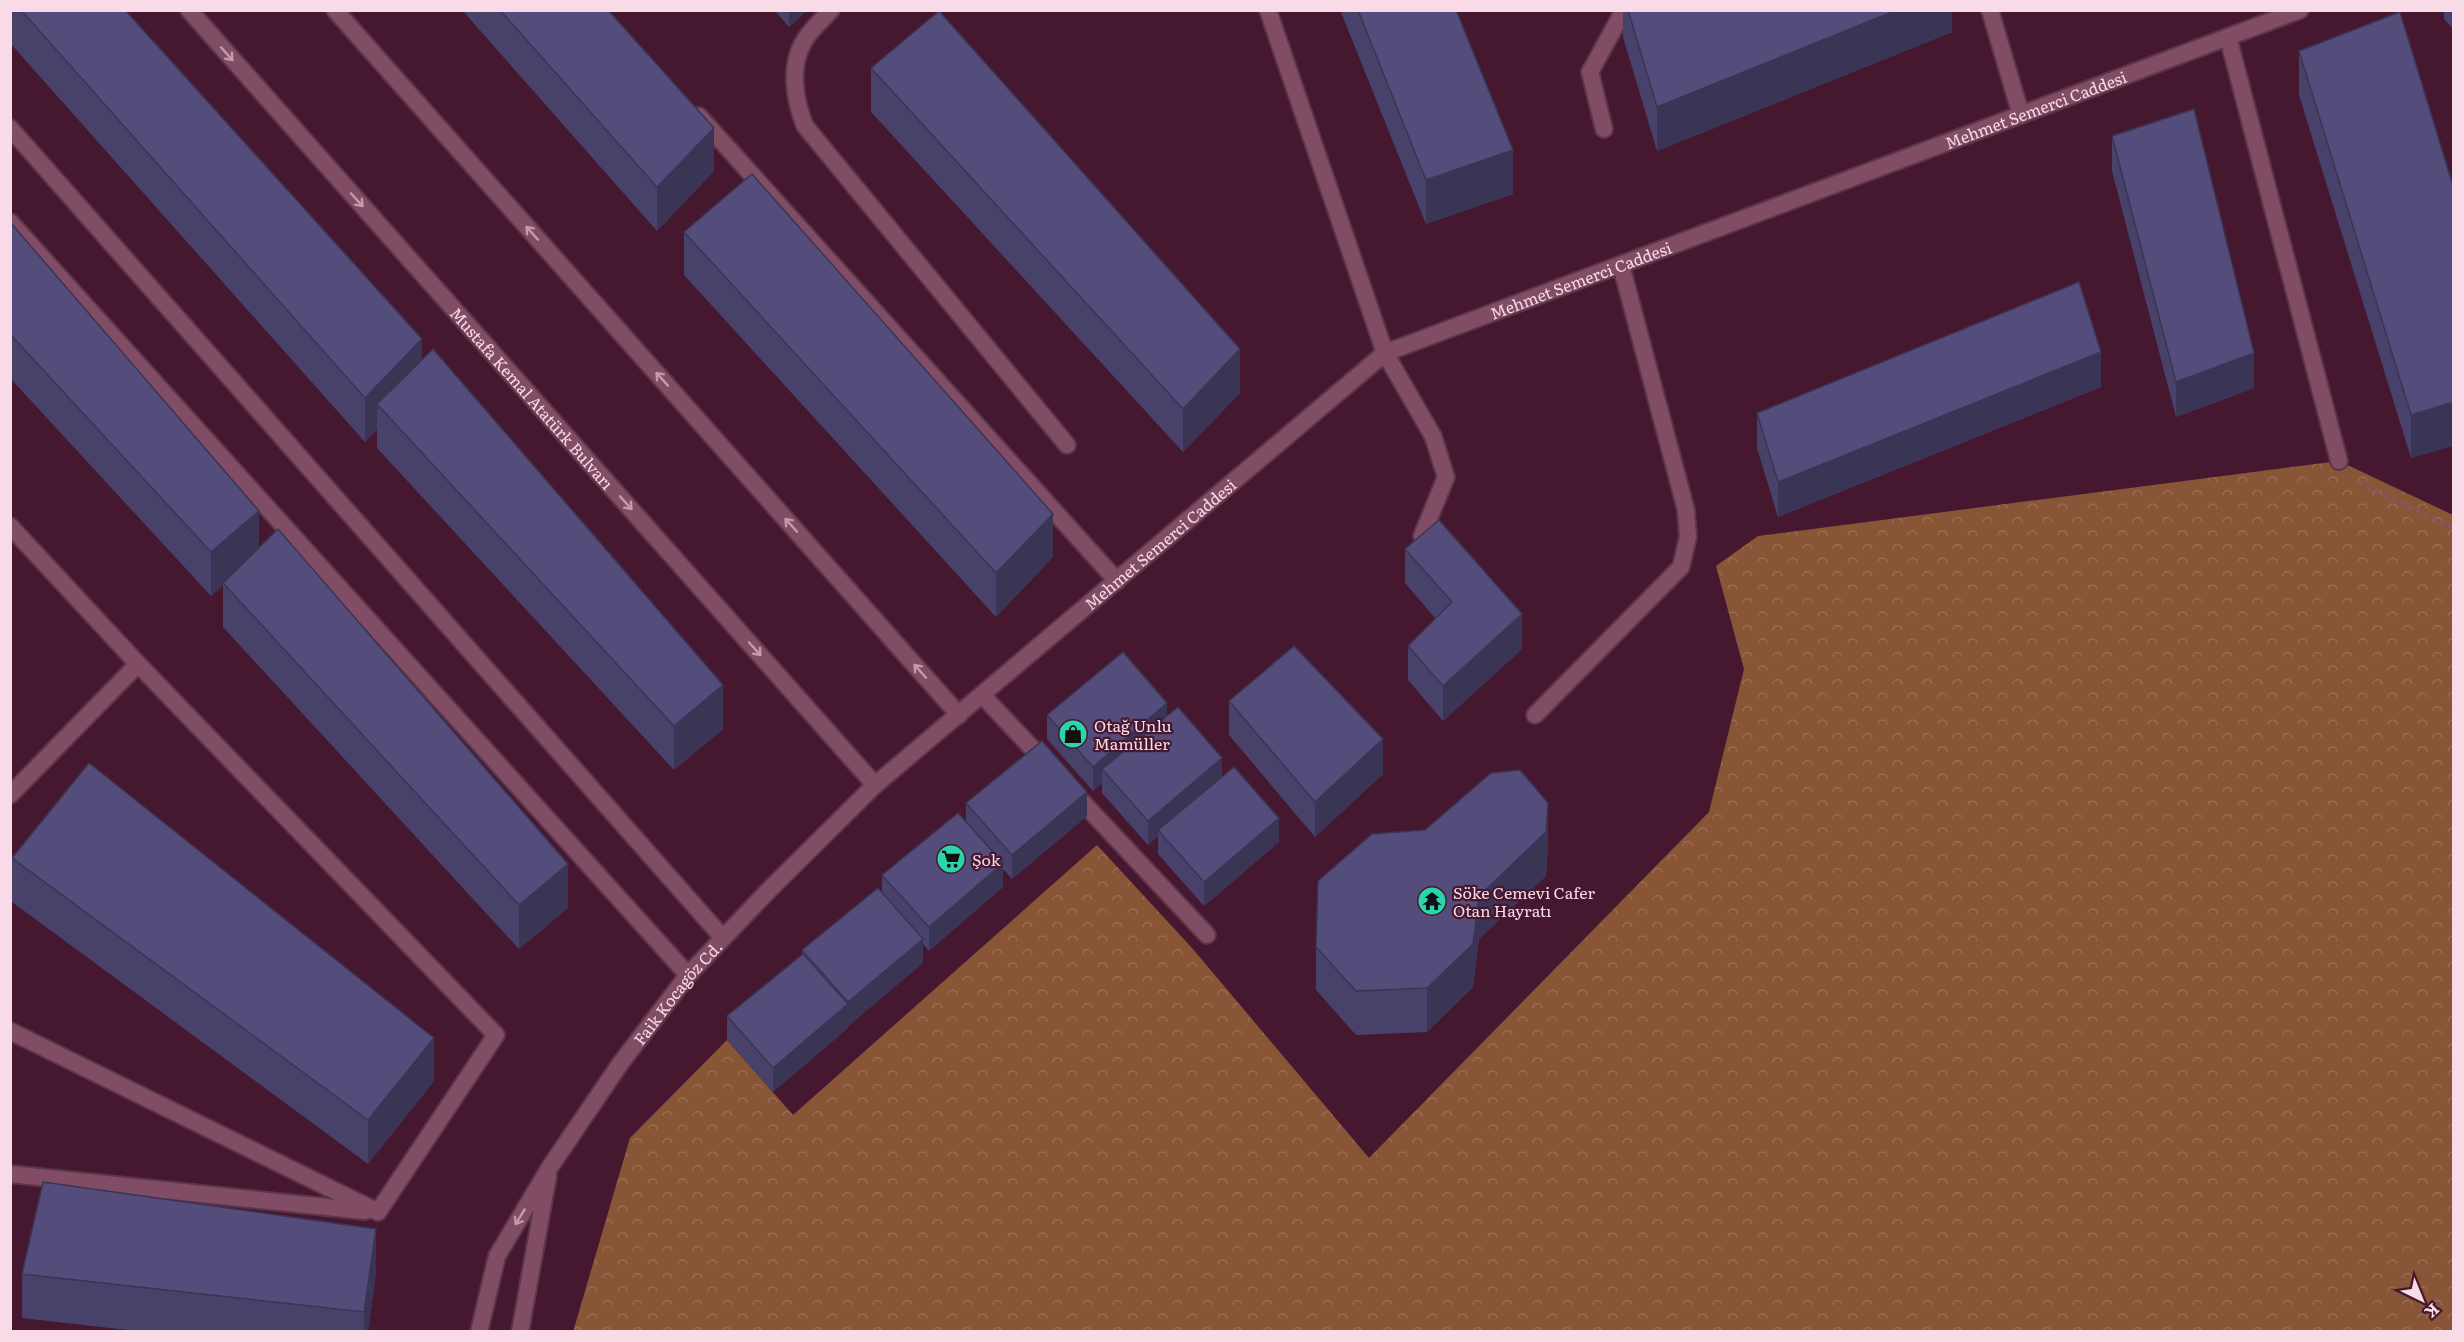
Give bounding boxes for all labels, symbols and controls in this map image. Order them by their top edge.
one-way arrow [221,46,234,62]
street label: Mehmet Semerci Caddesi [1941,64,2130,154]
one-way arrow [350,192,364,207]
one-way arrow [525,226,539,241]
street label: Mehmet Semerci Caddesi [1486,235,1675,325]
street label: Mustafa Kemal Atatürk Bulvarı [445,301,620,494]
one-way arrow [655,372,669,387]
street label: Mehmet Semerci Caddesi [1079,473,1241,615]
one-way arrow [619,495,633,510]
one-way arrow [784,518,798,533]
one-way arrow [748,641,762,656]
one-way arrow [913,664,927,679]
place label: Otağ Unlu Mamüller [1094,713,1172,755]
shop icon: Otağ Unlu Mamüller [1057,718,1089,750]
supermarket icon: Şok [935,843,967,875]
place label: Şok [972,847,1001,871]
place label: Söke Cemevi Cafer Otan Hayratı [1453,880,1595,922]
temple icon: Söke Cemevi Cafer Otan Hayratı [1416,885,1448,917]
street label: Faik Kocagöz Cd. [627,935,727,1050]
one-way arrow [514,1208,526,1225]
north arrow [2392,1270,2452,1330]
text: K [2420,1299,2446,1325]

